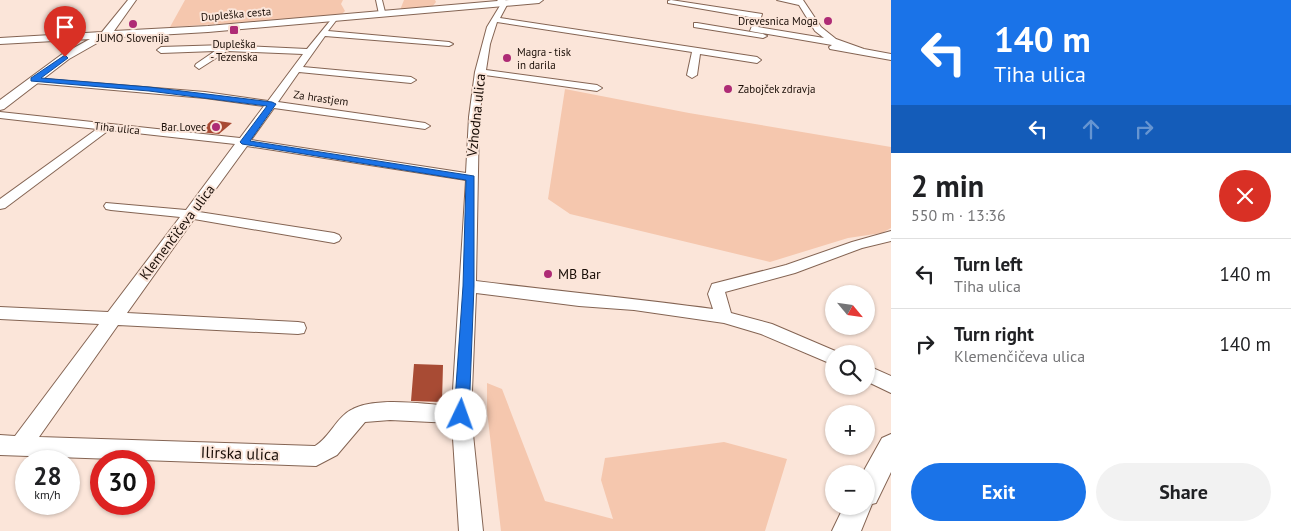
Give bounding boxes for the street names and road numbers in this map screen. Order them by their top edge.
street label: Dupleška cesta [200,4,272,24]
street label: Vzhodna ulica [463,73,489,158]
street label: Za hrastjem [293,87,349,109]
street label: Tiha ulica [93,119,141,137]
street label: Klemenčičeva ulica [135,181,219,283]
street label: Ilirska ulica [200,442,280,464]

